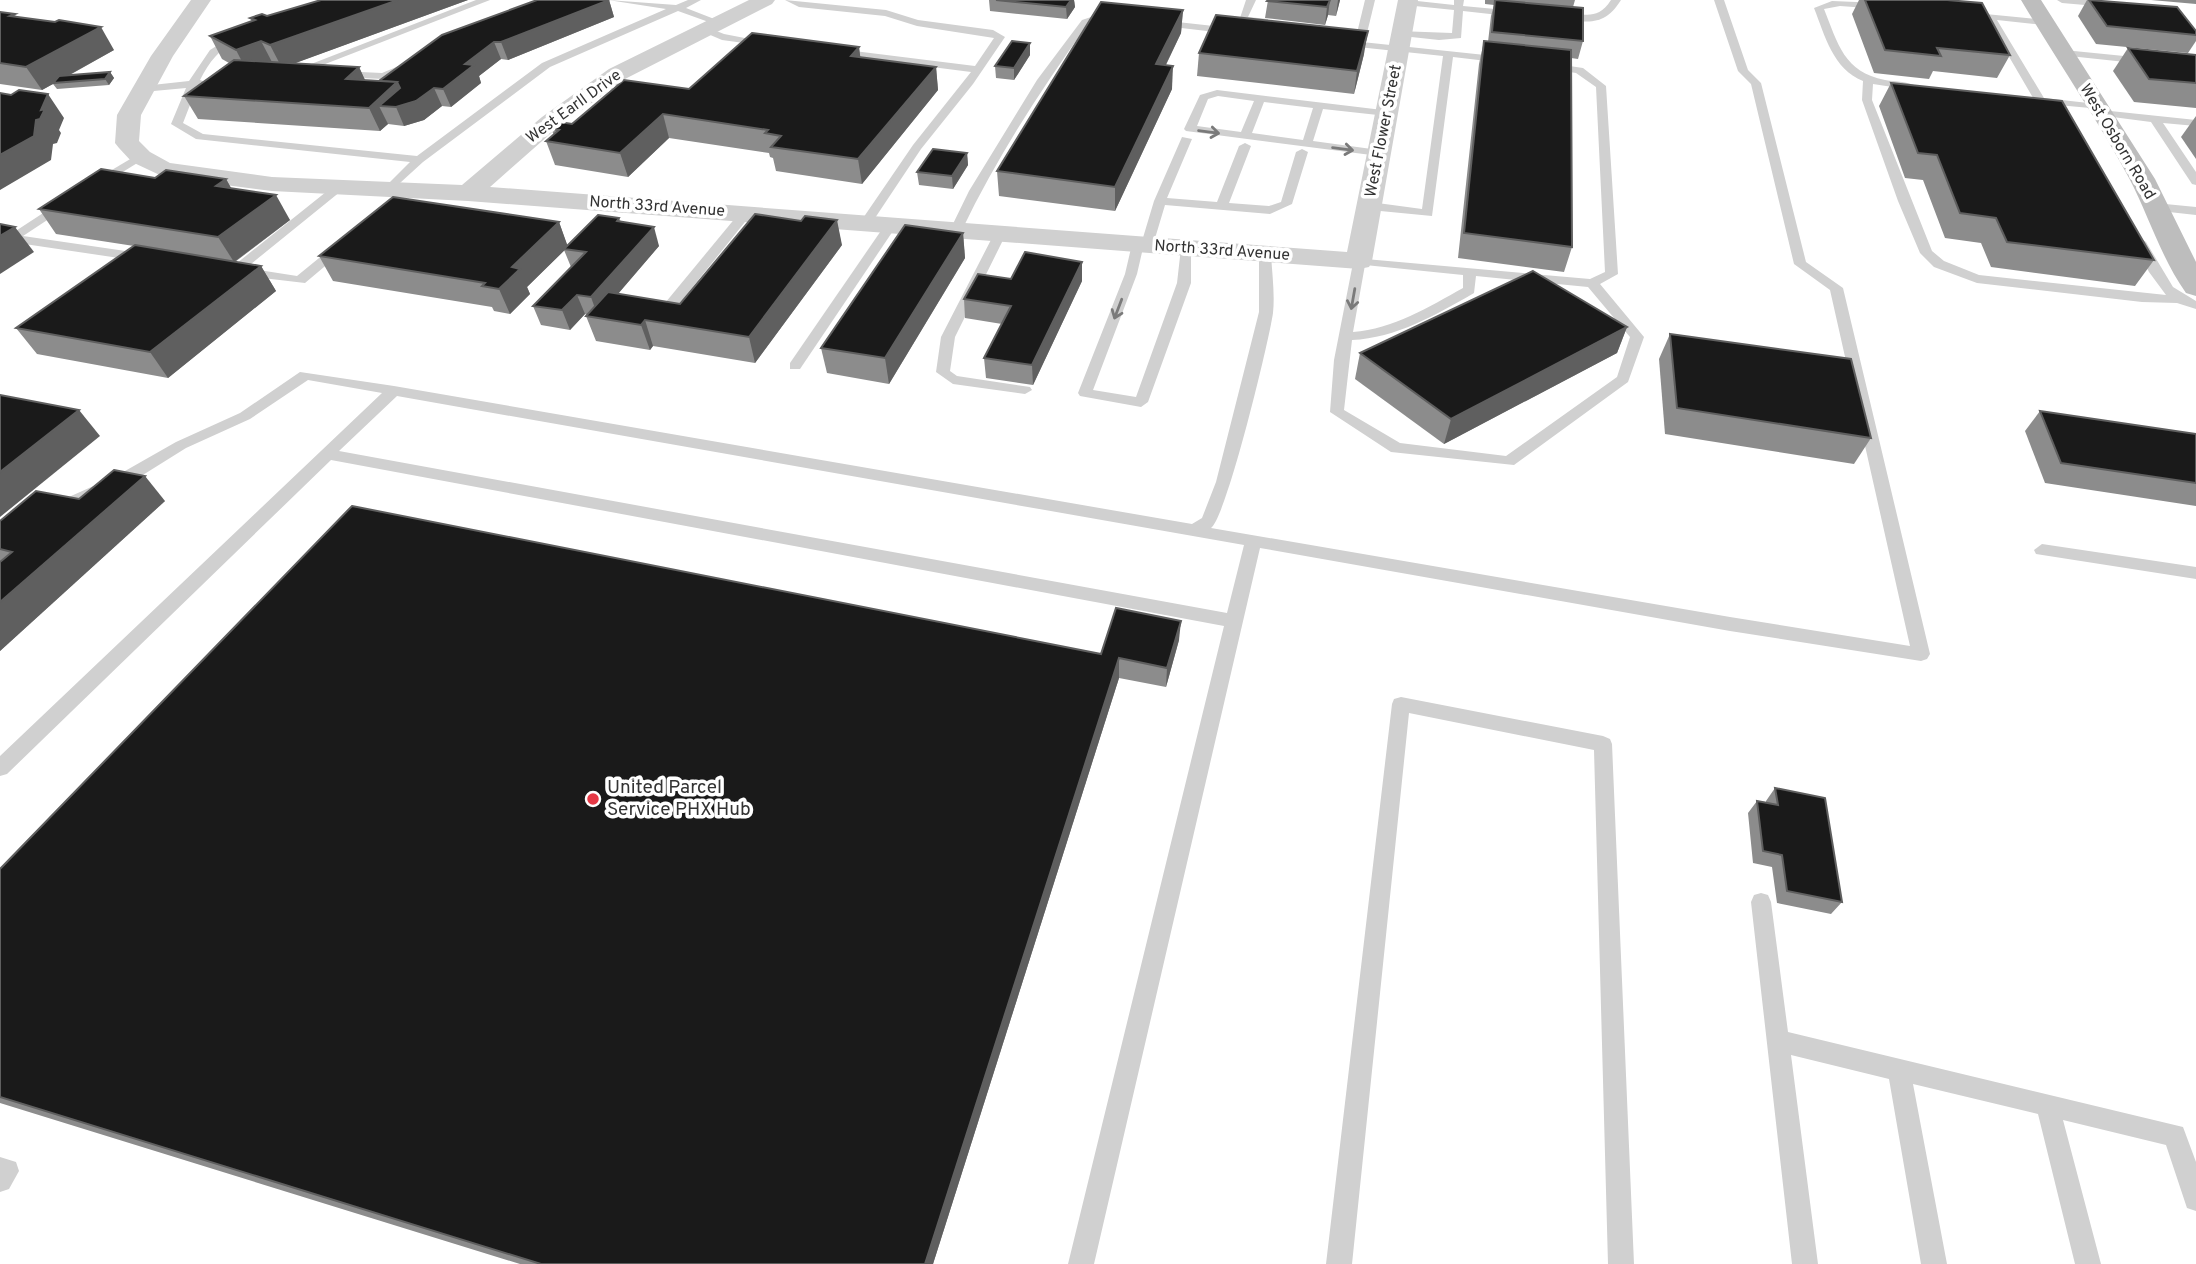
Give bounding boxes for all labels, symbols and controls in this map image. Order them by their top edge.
street label: West Flower Street [1361,63,1407,199]
street label: West Earll Drive [522,66,626,148]
street label: West Osborn Road [2075,80,2159,204]
one-way arrow [1197,125,1220,138]
one-way arrow [1331,142,1354,155]
street label: North 33rd Avenue [589,192,725,222]
street label: North 33rd Avenue [1154,236,1290,266]
one-way arrow [1345,287,1359,310]
one-way arrow [1110,298,1123,320]
place label: United Parcel Service PHX Hub [607,776,751,822]
marker: United Parcel Service PHX Hub [585,791,601,807]

